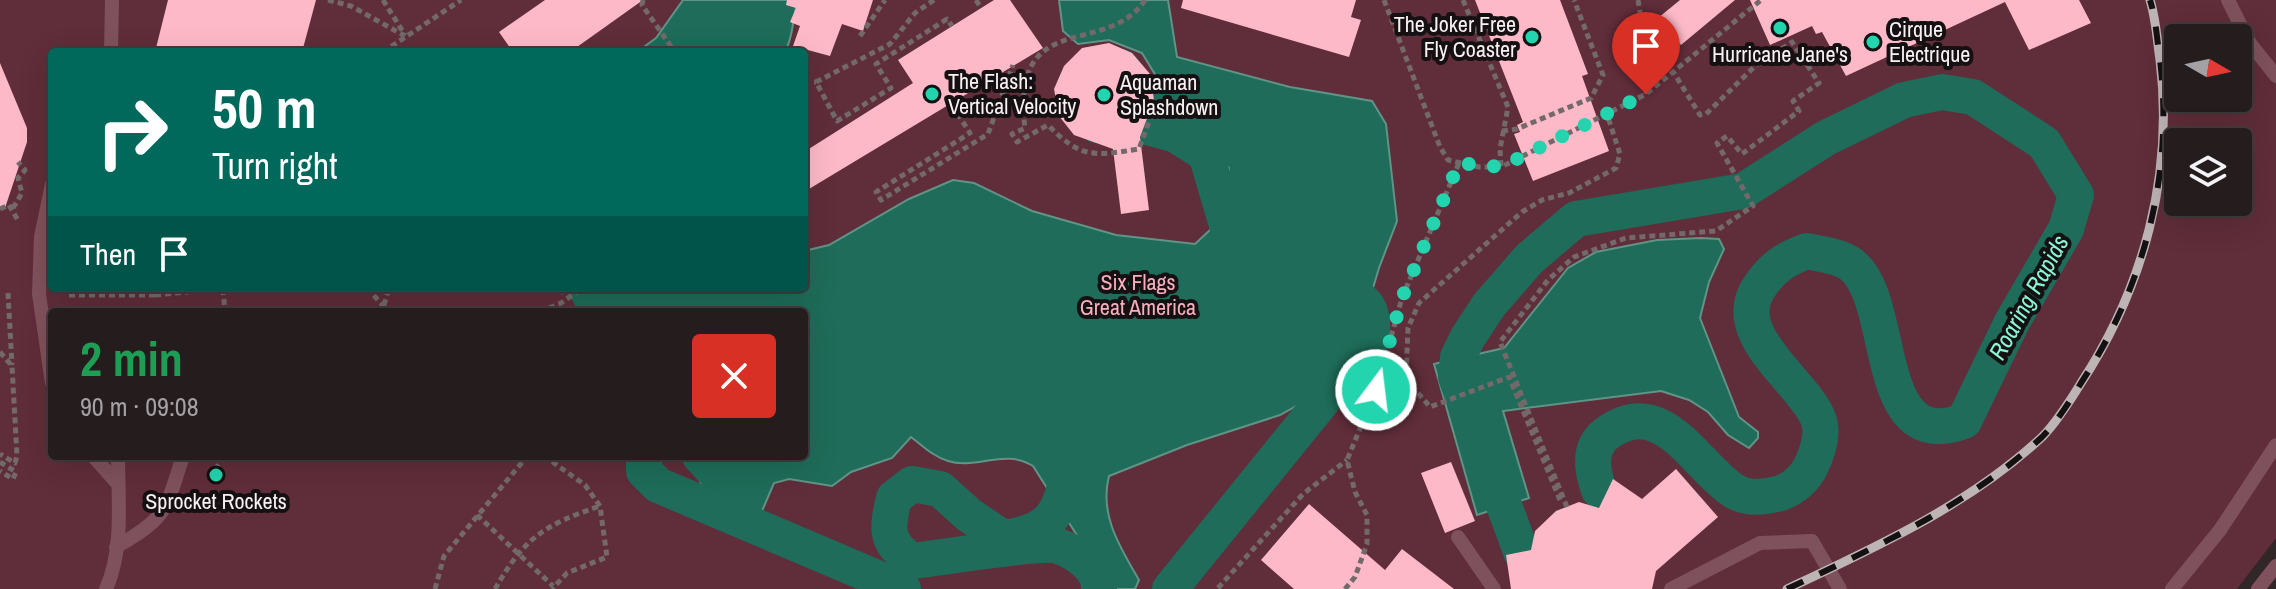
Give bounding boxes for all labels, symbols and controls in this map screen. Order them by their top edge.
place label: The Joker Free Fly Coaster [1394,9,1516,64]
pin [1612,12,1680,94]
place label: Cirque Electrique [1889,14,1970,69]
marker: Hurricane Jane's [1771,19,1789,37]
icon: arrive [1624,24,1668,68]
north arrow [2164,24,2252,112]
map controls [2164,24,2252,216]
marker: The Joker Free Fly Coaster [1523,28,1541,46]
marker: Cirque Electrique [1864,33,1882,51]
place label: Hurricane Jane's [1712,39,1848,69]
place label: The Flash: Vertical Velocity [948,66,1076,121]
place label: Aquaman Splashdown [1119,67,1218,122]
text: 50 m [212,70,317,145]
icon: right [80,80,184,184]
marker: The Flash: Vertical Velocity [923,85,941,103]
marker: Aquaman Splashdown [1095,86,1113,104]
button: layers [2164,128,2252,216]
text: Turn right [212,142,337,190]
water label: Roaring Rapids [1981,229,2075,365]
icon: arrive [152,232,196,276]
text: Then [80,234,136,274]
park label: Six Flags Great America [1080,267,1196,322]
text: 2 min [80,326,183,391]
button: close [692,334,776,418]
position arrow [1334,348,1418,432]
text: 90 m · 09:08 [80,389,199,424]
marker: Sprocket Rockets [207,466,225,484]
place label: Sprocket Rockets [145,486,287,516]

